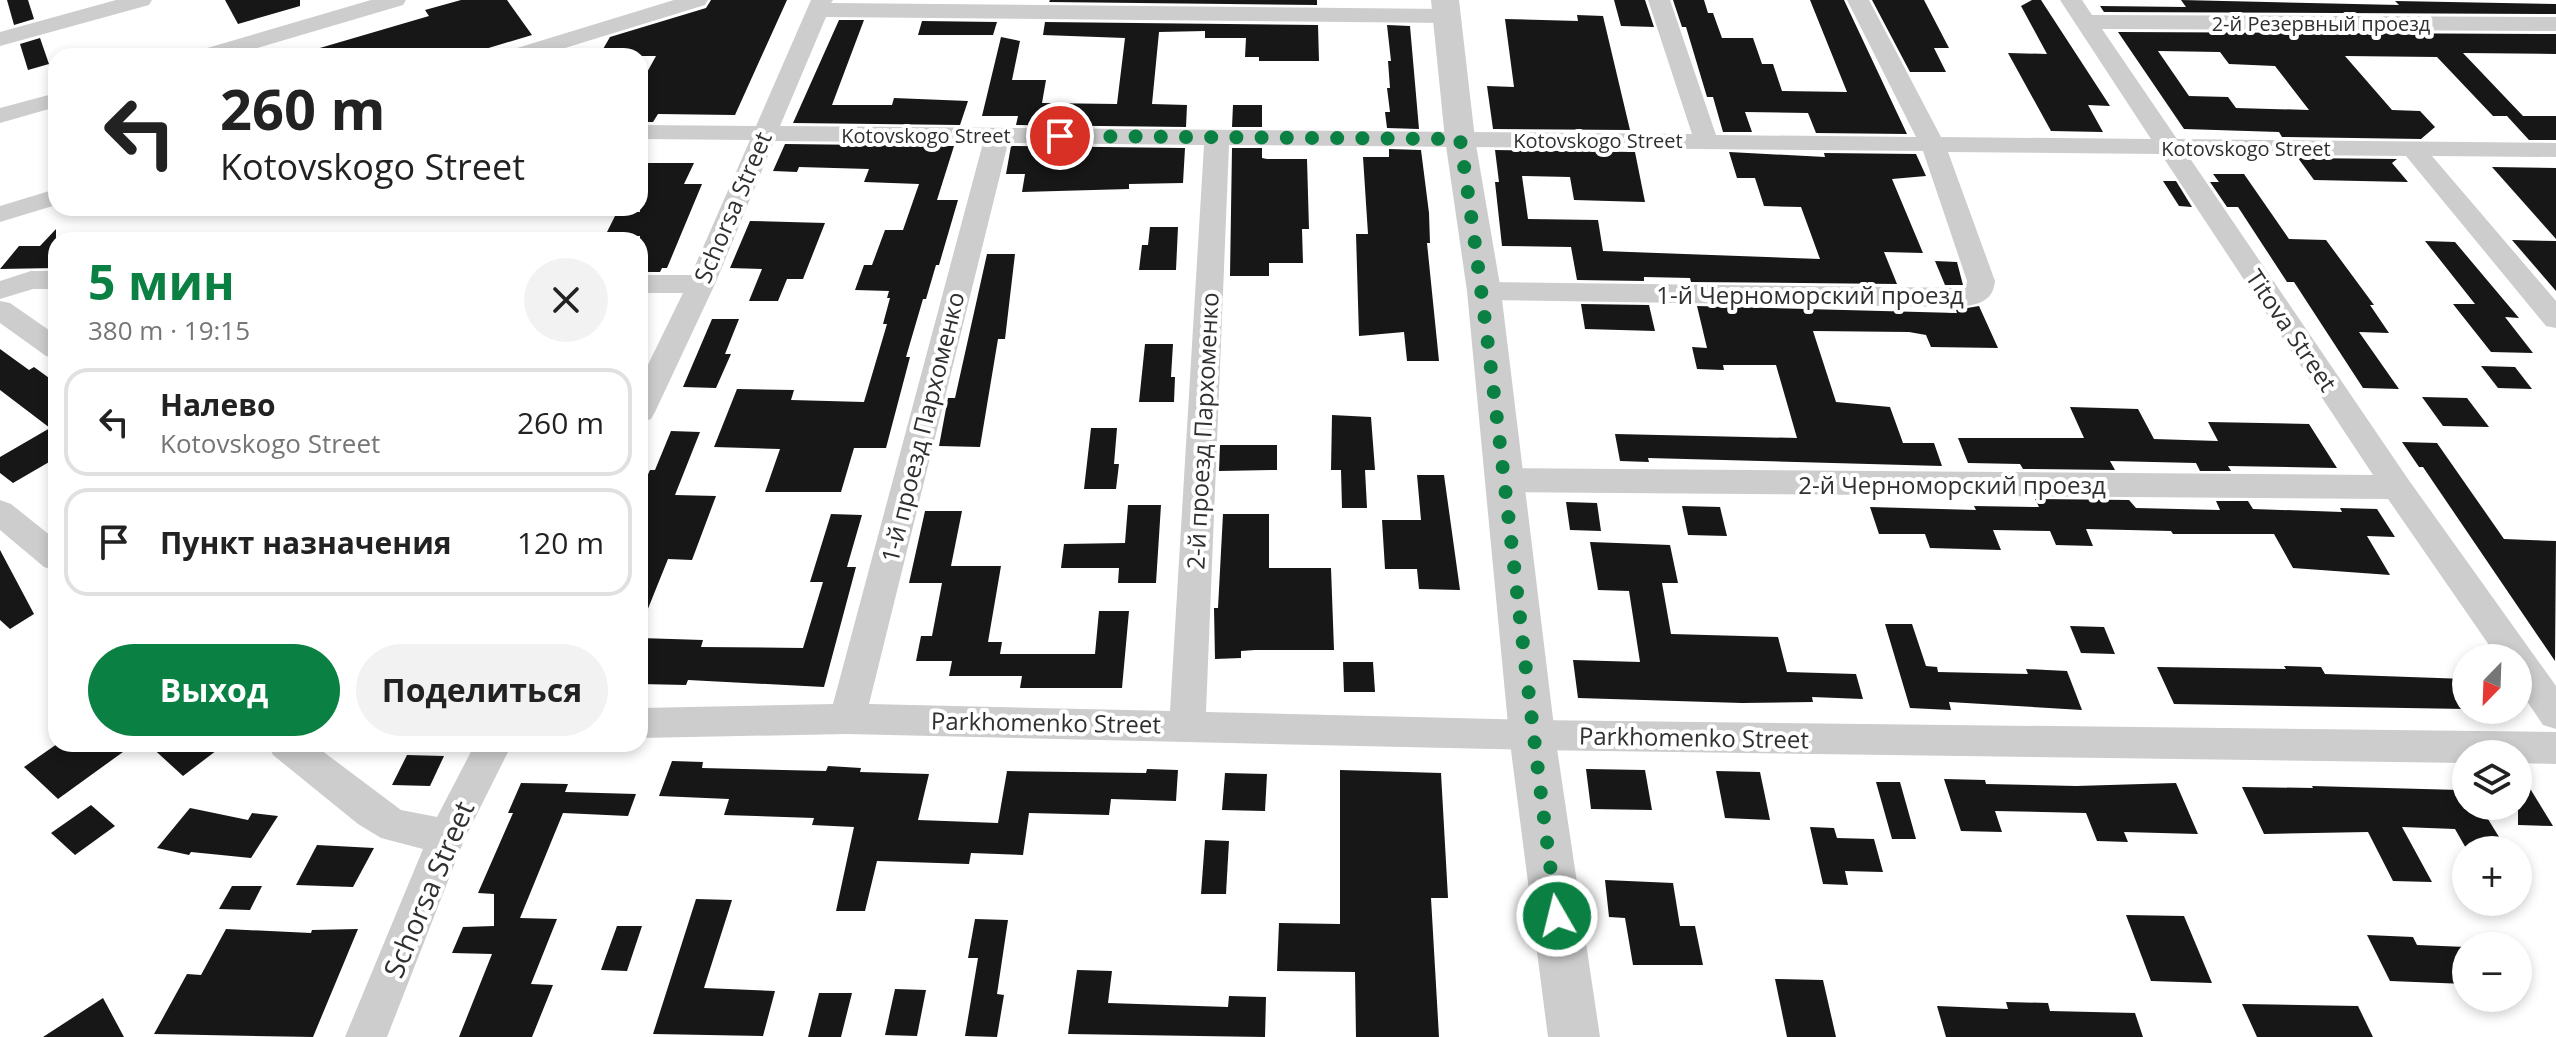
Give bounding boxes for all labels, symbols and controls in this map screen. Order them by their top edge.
street label: 2-й Резервный проезд [2212,10,2431,37]
text: 260 m [220,70,386,146]
icon: left [88,80,192,184]
pin [1026,102,1094,170]
icon: arrive [1038,114,1082,158]
street label: Kotovskogo Street [841,122,1011,149]
street label: Schorsa Street [685,126,779,288]
street label: Kotovskogo Street [1513,127,1683,154]
street label: Kotovskogo Street [2161,135,2331,162]
text: Kotovskogo Street [220,142,525,191]
text: 5 мин [88,249,235,314]
button: close [524,258,608,342]
street label: Titova Street [2239,262,2345,398]
street label: 1-й Черноморский проезд [1656,278,1964,311]
street label: 1-й проезд Пархоменко [872,288,972,566]
street label: 2-й проезд Пархоменко [1178,292,1226,570]
text: 380 m · 19:15 [88,312,250,348]
text: Налево [160,384,276,425]
icon: left [92,400,136,444]
text: 260 m [517,402,604,443]
text: Kotovskogo Street [160,425,380,461]
street label: 2-й Черноморский проезд [1798,468,2106,501]
icon: arrive [92,520,136,564]
text: Пункт назначения [160,522,452,563]
text: 120 m [517,522,604,563]
button: Выход [88,644,340,736]
button: Поделиться [356,644,608,736]
north arrow [2452,644,2532,724]
map controls [2452,644,2532,1012]
street label: Parkhomenko Street [931,703,1161,741]
street label: Parkhomenko Street [1579,718,1809,756]
button: layers [2452,740,2532,820]
street label: Schorsa Street [374,795,482,983]
button: + [2452,836,2532,916]
position arrow [1515,874,1599,958]
button: − [2452,932,2532,1012]

